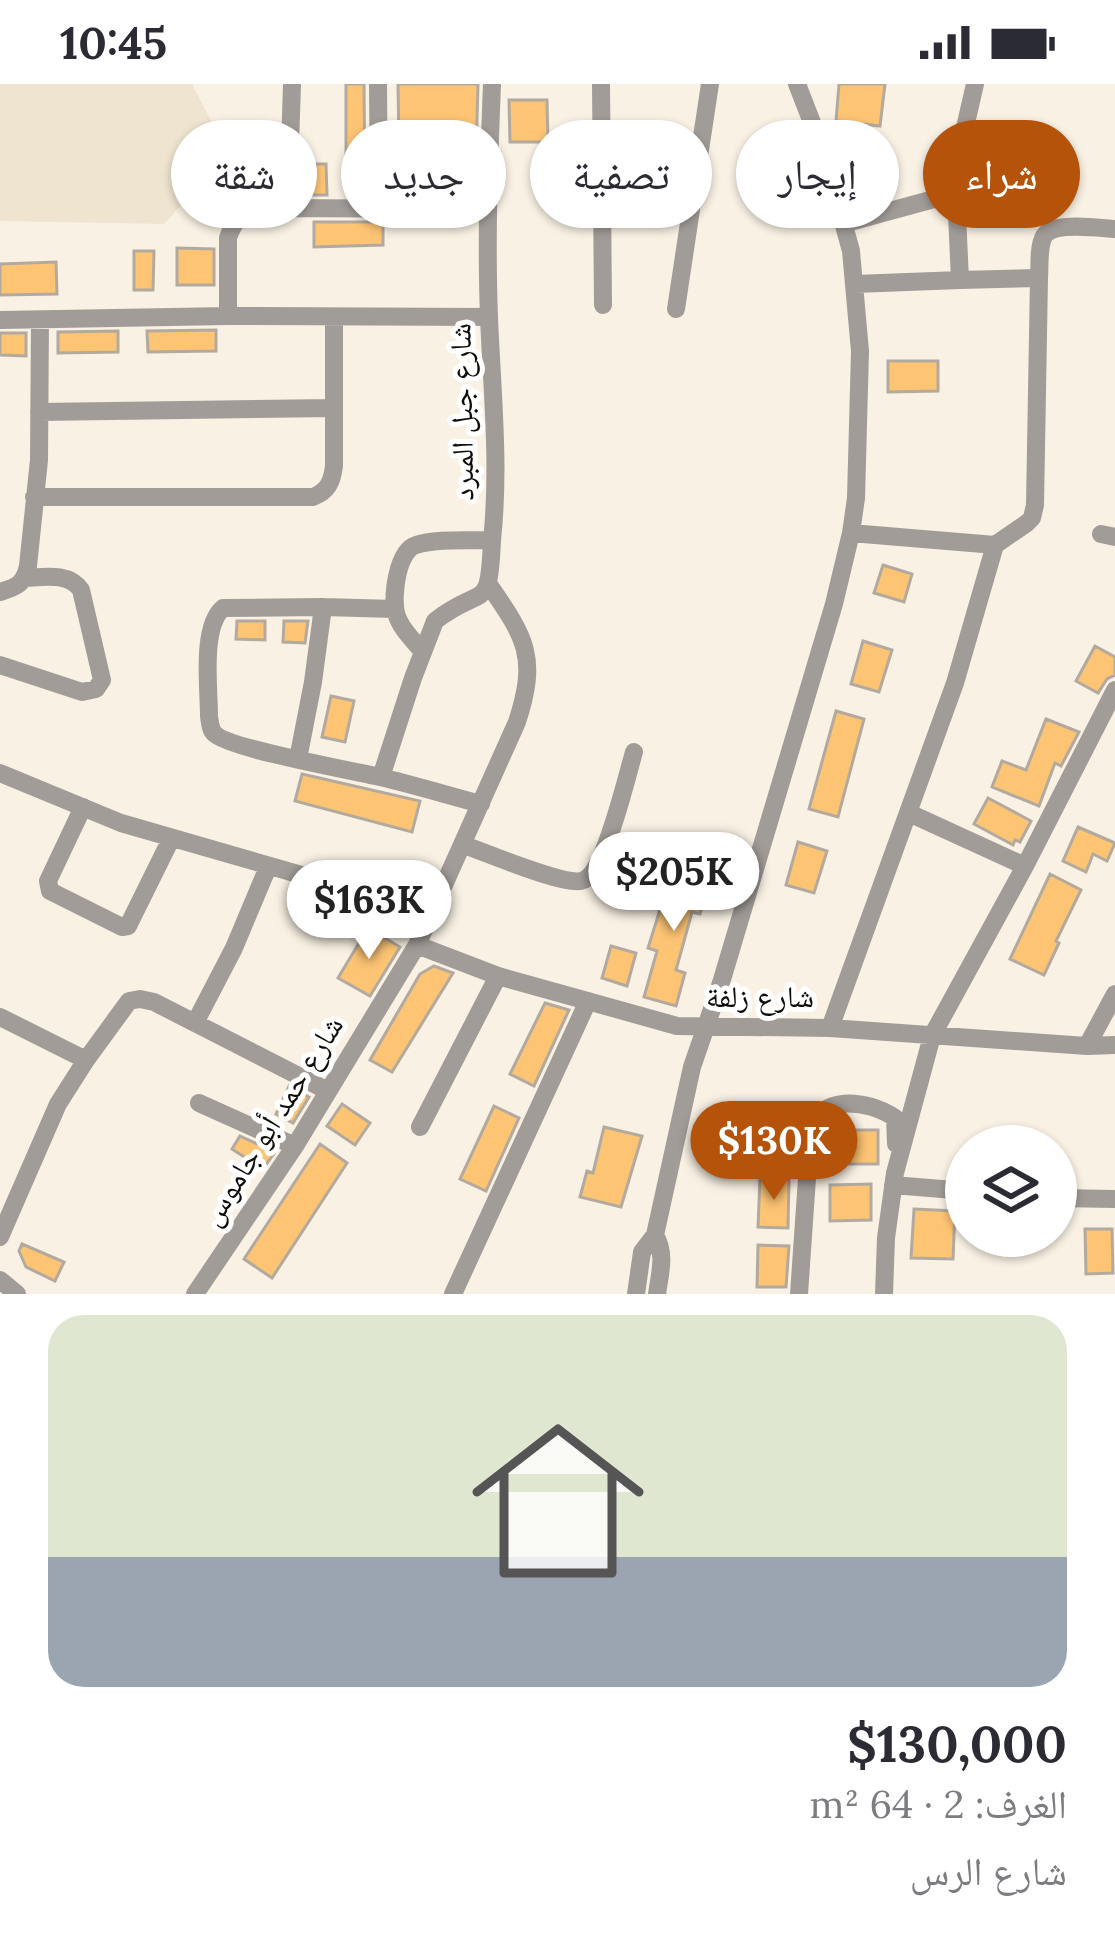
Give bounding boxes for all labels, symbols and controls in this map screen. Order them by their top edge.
text: 10:45 [60,14,167,71]
chip: شقة [171,120,317,228]
chip: جديد [341,120,506,228]
chip: تصفية [530,120,712,228]
chip: إيجار [736,120,899,228]
chip: شراء [923,120,1080,228]
street label: شارع جبل المبرد [440,323,483,501]
pin: $205K [590,832,758,934]
text: $205K [615,846,733,896]
pin: $163K [285,860,453,962]
text: $163K [314,874,424,924]
street label: شارع زلفة [706,977,814,1016]
street label: شارع حمد أبو جاموس [191,1008,352,1233]
pin: $130K [690,1101,858,1203]
text: $130K [717,1115,831,1165]
map controls [945,1125,1077,1257]
button: layers [945,1125,1077,1257]
icon: home [450,1393,666,1609]
text: $130,000 [847,1711,1067,1776]
text: الغرف: 2 · 64 m² [809,1779,1067,1829]
text: شارع الرس [910,1846,1067,1896]

